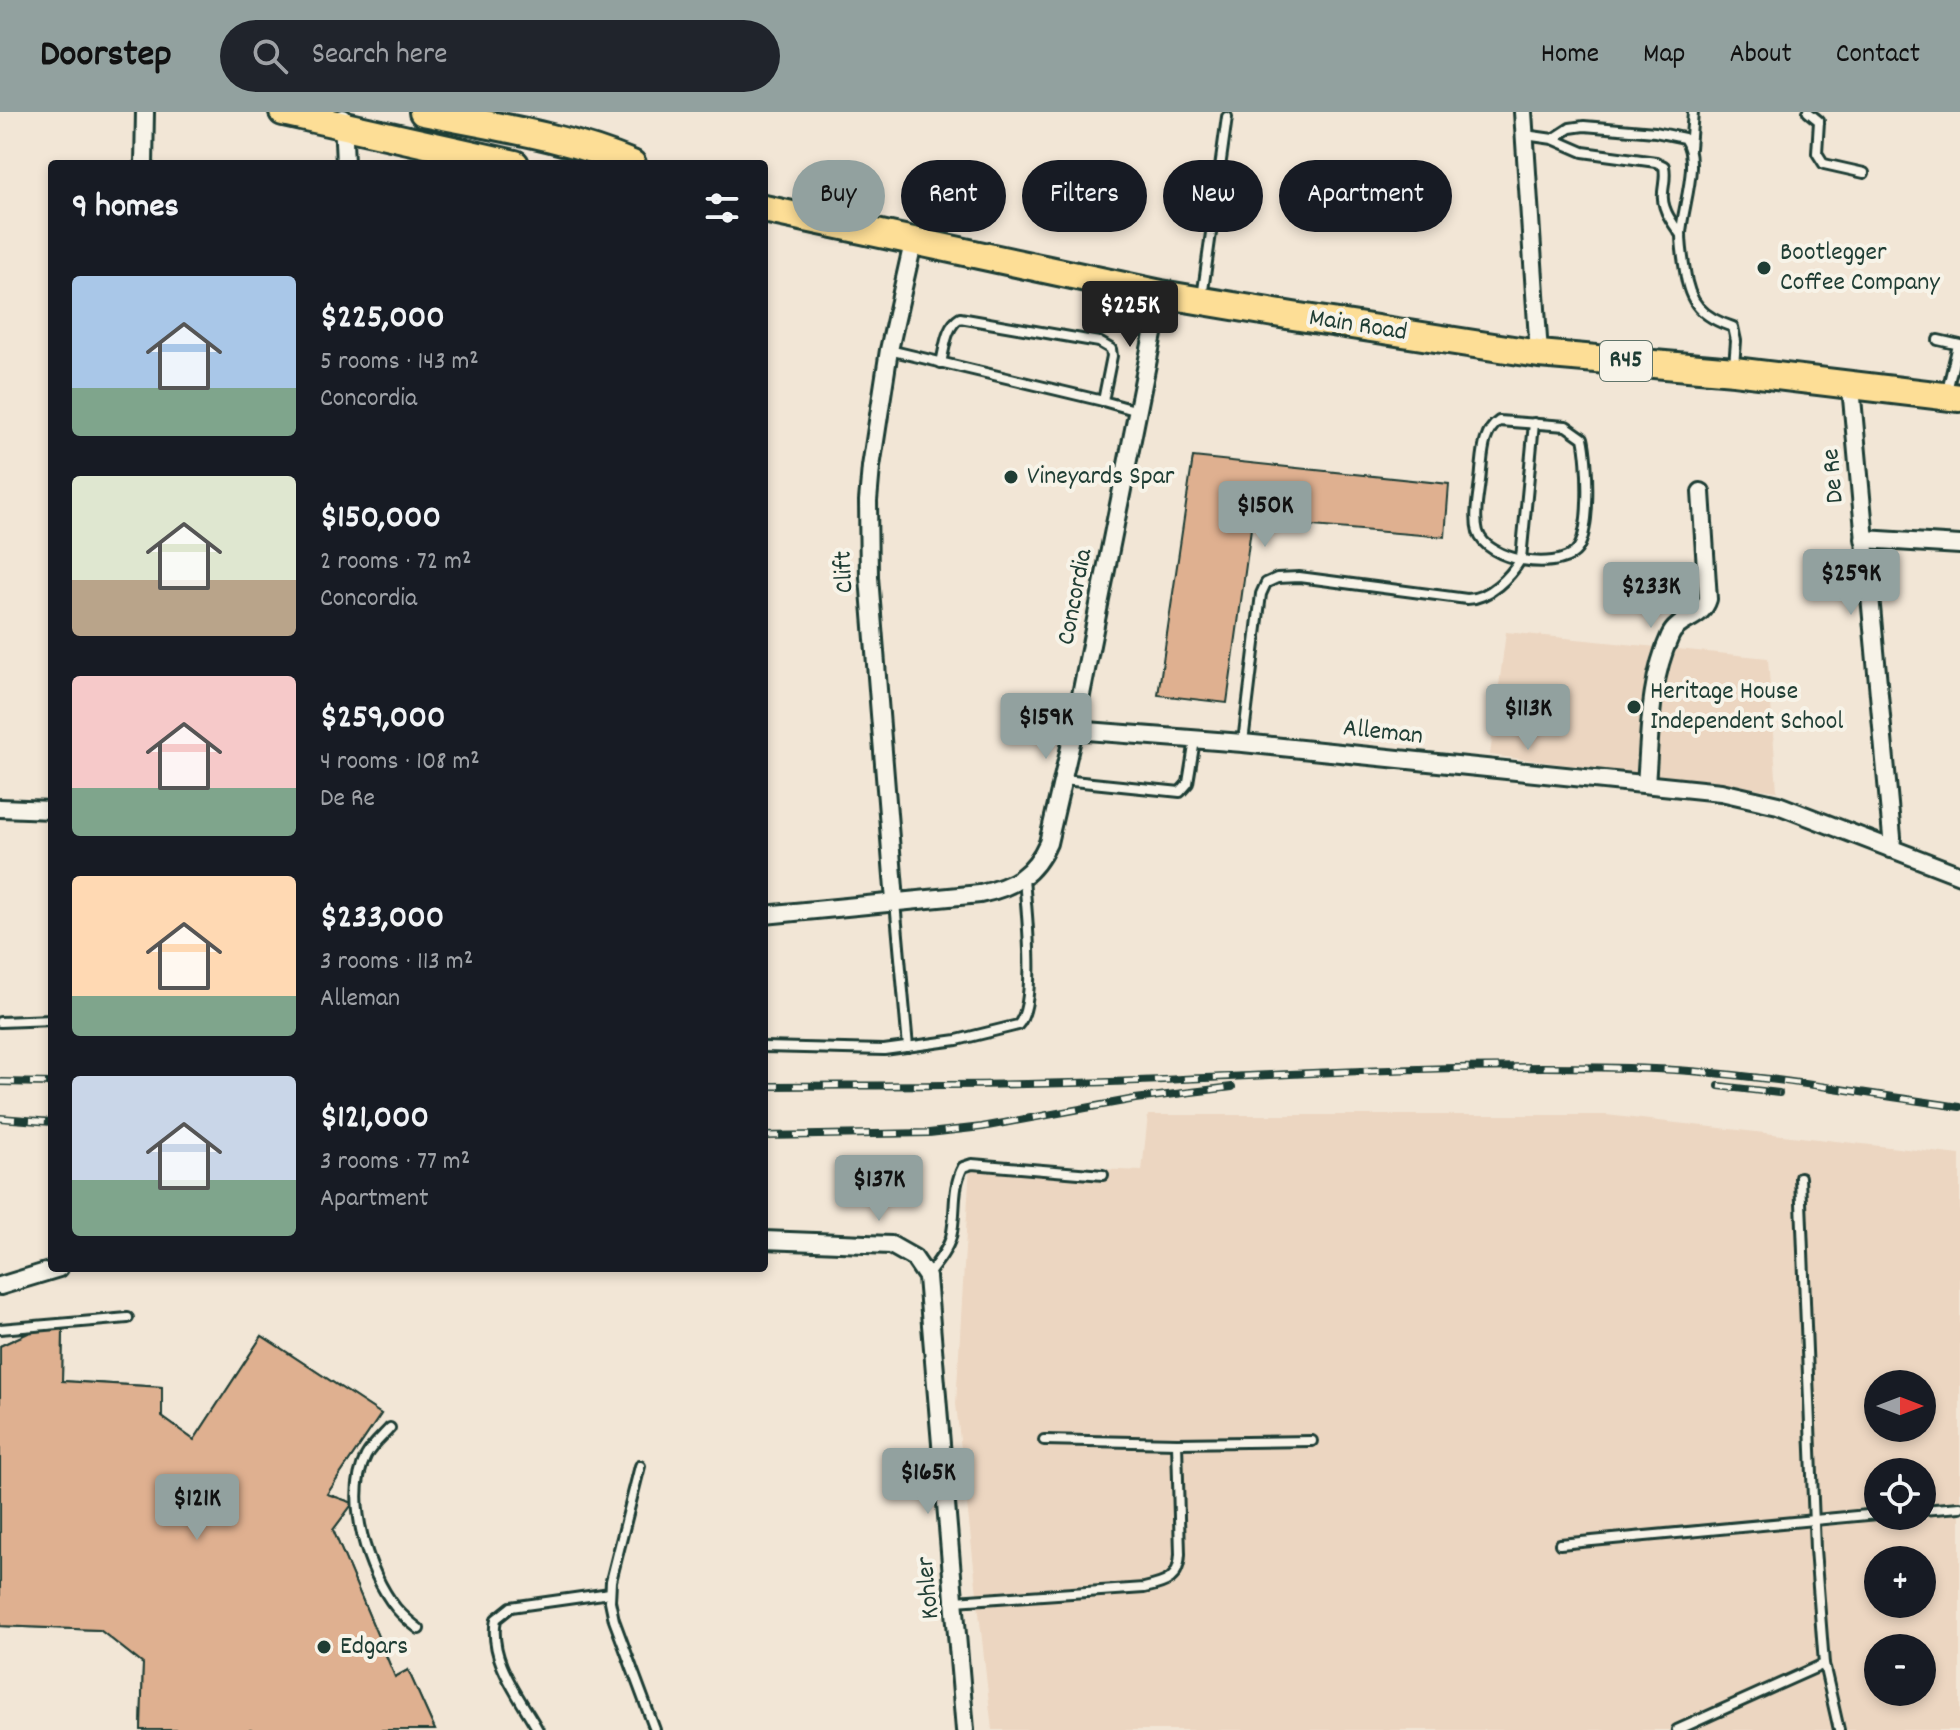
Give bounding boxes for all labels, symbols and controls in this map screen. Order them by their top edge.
search box [220,20,780,92]
text: Doorstep [40,29,172,84]
icon: search [248,34,292,78]
text: Search here [312,35,447,78]
text: Home [1541,36,1599,76]
text: Map [1643,36,1685,76]
text: About [1729,36,1792,76]
text: Contact [1836,36,1920,76]
chip: Buy [792,160,885,232]
chip: Rent [901,160,1006,232]
chip: Filters [1022,160,1147,232]
chip: New [1163,160,1263,232]
chip: Apartment [1279,160,1452,232]
text: 9 homes [72,184,179,233]
icon: filters [700,186,744,230]
place label: Bootlegger Coffee Company [1780,235,1940,302]
marker: Bootlegger Coffee Company [1755,259,1773,277]
pin: $225K [1074,281,1186,349]
text: $225K [1100,288,1160,325]
text: $225,000 [320,295,445,344]
street label: Main Road [1306,300,1410,352]
icon: home [136,308,232,404]
road number: R45 [1600,341,1652,381]
text: 5 rooms · 143 m² [320,344,479,381]
text: Concordia [320,381,417,418]
street label: De Re [1813,447,1855,505]
place label: Vineyards Spar [1027,459,1175,496]
marker: Vineyards Spar [1002,468,1020,486]
pin: $150K [1209,481,1321,549]
text: $150K [1236,488,1294,525]
text: $150,000 [320,495,441,544]
icon: home [136,508,232,604]
text: 2 rooms · 72 m² [320,544,471,581]
street label: Concordia [1049,545,1104,648]
street label: Clift [825,549,865,594]
pin: $259K [1795,549,1907,617]
text: $259K [1821,556,1881,593]
pin: $233K [1595,562,1707,630]
text: $233K [1621,569,1681,606]
text: Concordia [320,581,417,618]
place label: Heritage House Independent School [1650,674,1844,741]
pin: $113K [1472,684,1584,752]
text: $113K [1504,691,1552,728]
pin: $159K [990,693,1102,761]
text: $259,000 [320,695,445,744]
marker: Heritage House Independent School [1625,698,1643,716]
text: $159K [1019,700,1073,737]
icon: home [136,708,232,804]
street label: Alleman [1341,710,1425,756]
text: 4 rooms · 108 m² [320,744,480,781]
text: De Re [320,781,375,818]
text: $233,000 [320,895,444,944]
icon: home [136,908,232,1004]
text: 3 rooms · 113 m² [320,944,473,981]
text: Alleman [320,981,400,1018]
text: $121,000 [320,1095,429,1144]
icon: home [136,1108,232,1204]
text: 3 rooms · 77 m² [320,1144,470,1181]
pin: $137K [823,1155,935,1223]
text: $137K [853,1162,905,1199]
text: Apartment [320,1181,429,1218]
north arrow [1864,1370,1936,1442]
map controls [1864,1370,1936,1706]
pin: $165K [872,1448,984,1516]
text: $165K [900,1455,956,1492]
button: locate [1864,1458,1936,1530]
pin: $121K [141,1474,253,1542]
text: $121K [173,1481,221,1518]
button: + [1864,1546,1936,1618]
street label: Kohler [908,1555,950,1621]
place label: Edgars [340,1629,408,1666]
button: − [1864,1634,1936,1706]
marker: Edgars [315,1638,333,1656]

